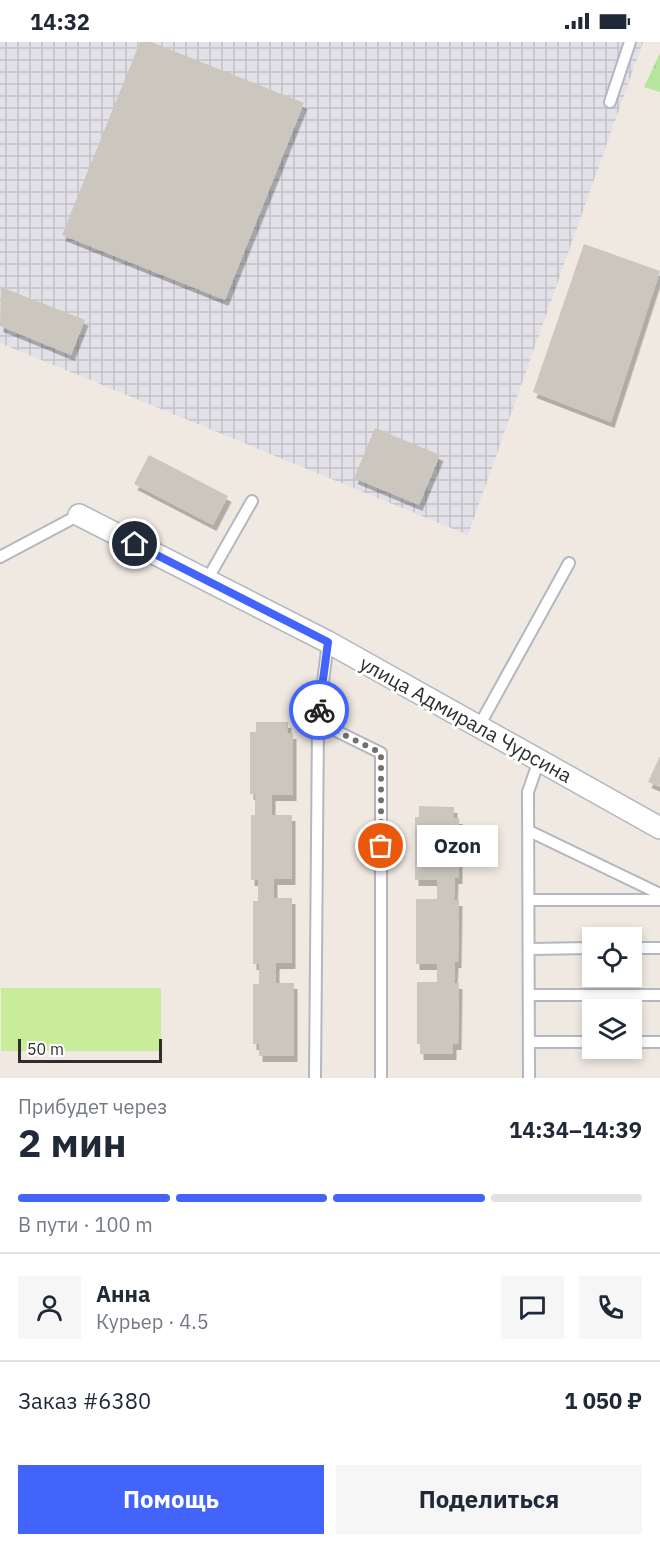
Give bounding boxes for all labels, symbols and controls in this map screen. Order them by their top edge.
text: 14:32 [30,7,90,36]
pin [109,518,160,569]
icon: home [118,527,151,560]
street label: улица Адмирала Чурсина [355,649,577,789]
courier [289,680,349,740]
icon: bike [303,694,336,727]
pin [355,820,406,871]
callout: Ozon [417,825,498,867]
icon: bag [364,829,397,862]
text: Ozon [434,832,481,859]
map controls [582,927,642,1059]
button: locate [582,927,642,987]
button: layers [582,999,642,1059]
scale bar [18,1036,162,1064]
text: 50 m [27,1039,64,1059]
text: Прибудет через [18,1093,167,1120]
text: 14:34–14:39 [509,1115,642,1144]
text: 2 мин [18,1117,127,1168]
text: В пути · 100 m [18,1211,153,1238]
button: person [18,1276,81,1339]
button: chat [501,1276,564,1339]
button: phone [579,1276,642,1339]
text: Анна [96,1279,151,1308]
text: Курьер · 4.5 [96,1308,209,1335]
text: Заказ #6380 [18,1386,151,1415]
text: 1 050 ₽ [564,1386,642,1415]
button: Помощь [18,1465,324,1534]
button: Поделиться [336,1465,642,1534]

